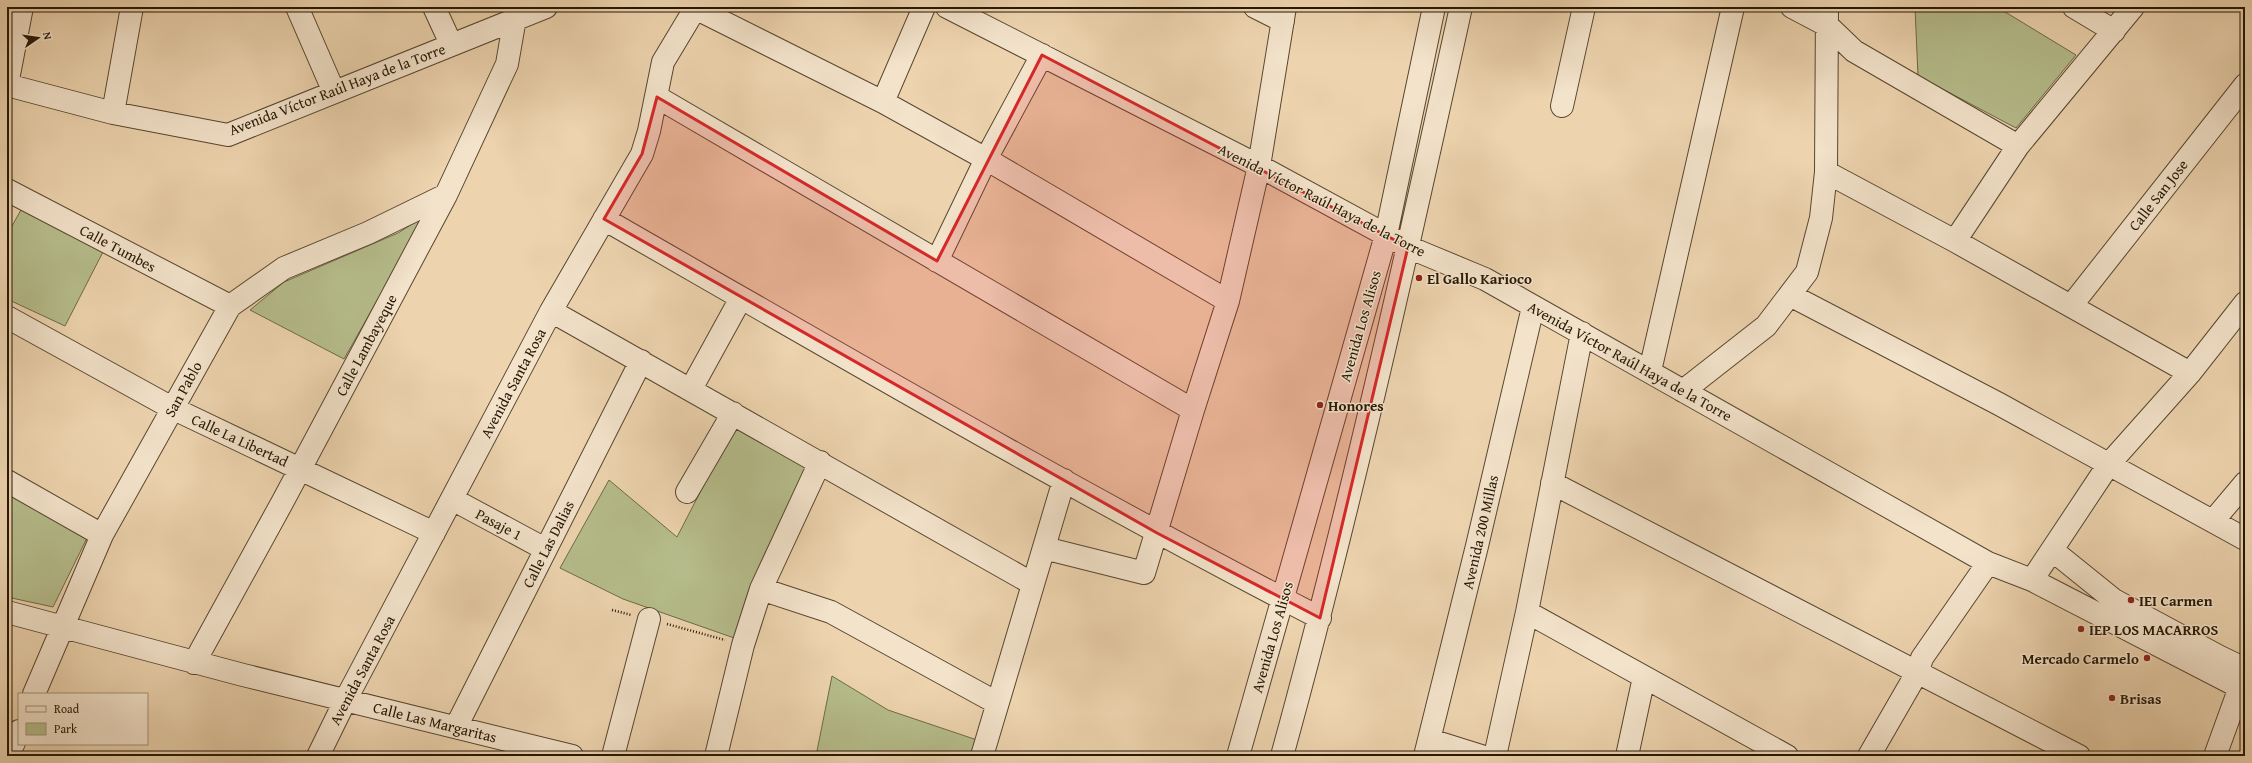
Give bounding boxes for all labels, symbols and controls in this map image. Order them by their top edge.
north arrow [18,18,58,58]
text: N [39,30,57,42]
street label: Avenida Víctor Raúl Haya de la Torre [226,38,448,140]
street label: Avenida Víctor Raúl Haya de la Torre [1215,138,1429,262]
street label: Calle San Jose [2123,155,2193,235]
street label: Calle Tumbes [76,219,160,277]
street label: Avenida Los Alisos [1334,268,1386,384]
place label: El Gallo Karioco [1427,268,1532,289]
marker: El Gallo Karioco [1414,273,1424,283]
street label: Calle Lambayeque [330,290,402,400]
street label: Avenida Víctor Raúl Haya de la Torre [1524,296,1736,426]
street label: Avenida Santa Rosa [475,324,551,442]
street label: San Pablo [159,357,207,421]
place label: Honores [1328,395,1384,416]
marker: Honores [1315,400,1325,410]
street label: Calle La Libertad [188,408,292,472]
street label: Avenida 200 Millas [1457,473,1503,591]
street label: Calle Las Dalias [517,497,579,591]
street label: Pasaje 1 [472,503,526,545]
street label: Avenida Los Alisos [1246,579,1298,695]
place label: IEI Carmen [2139,590,2213,611]
marker: IEI Carmen [2126,595,2136,605]
street label: Avenida Santa Rosa [324,611,400,729]
place label: IEP LOS MACARROS [2089,619,2218,640]
marker: IEP LOS MACARROS [2076,624,2086,634]
place label: Mercado Carmelo [2022,648,2139,669]
marker: Mercado Carmelo [2142,653,2152,663]
place label: Brisas [2120,688,2161,709]
legend [18,693,148,745]
marker: Brisas [2107,693,2117,703]
street label: Calle Las Margaritas [371,697,499,748]
text: Road [54,700,80,717]
text: Park [54,720,78,737]

